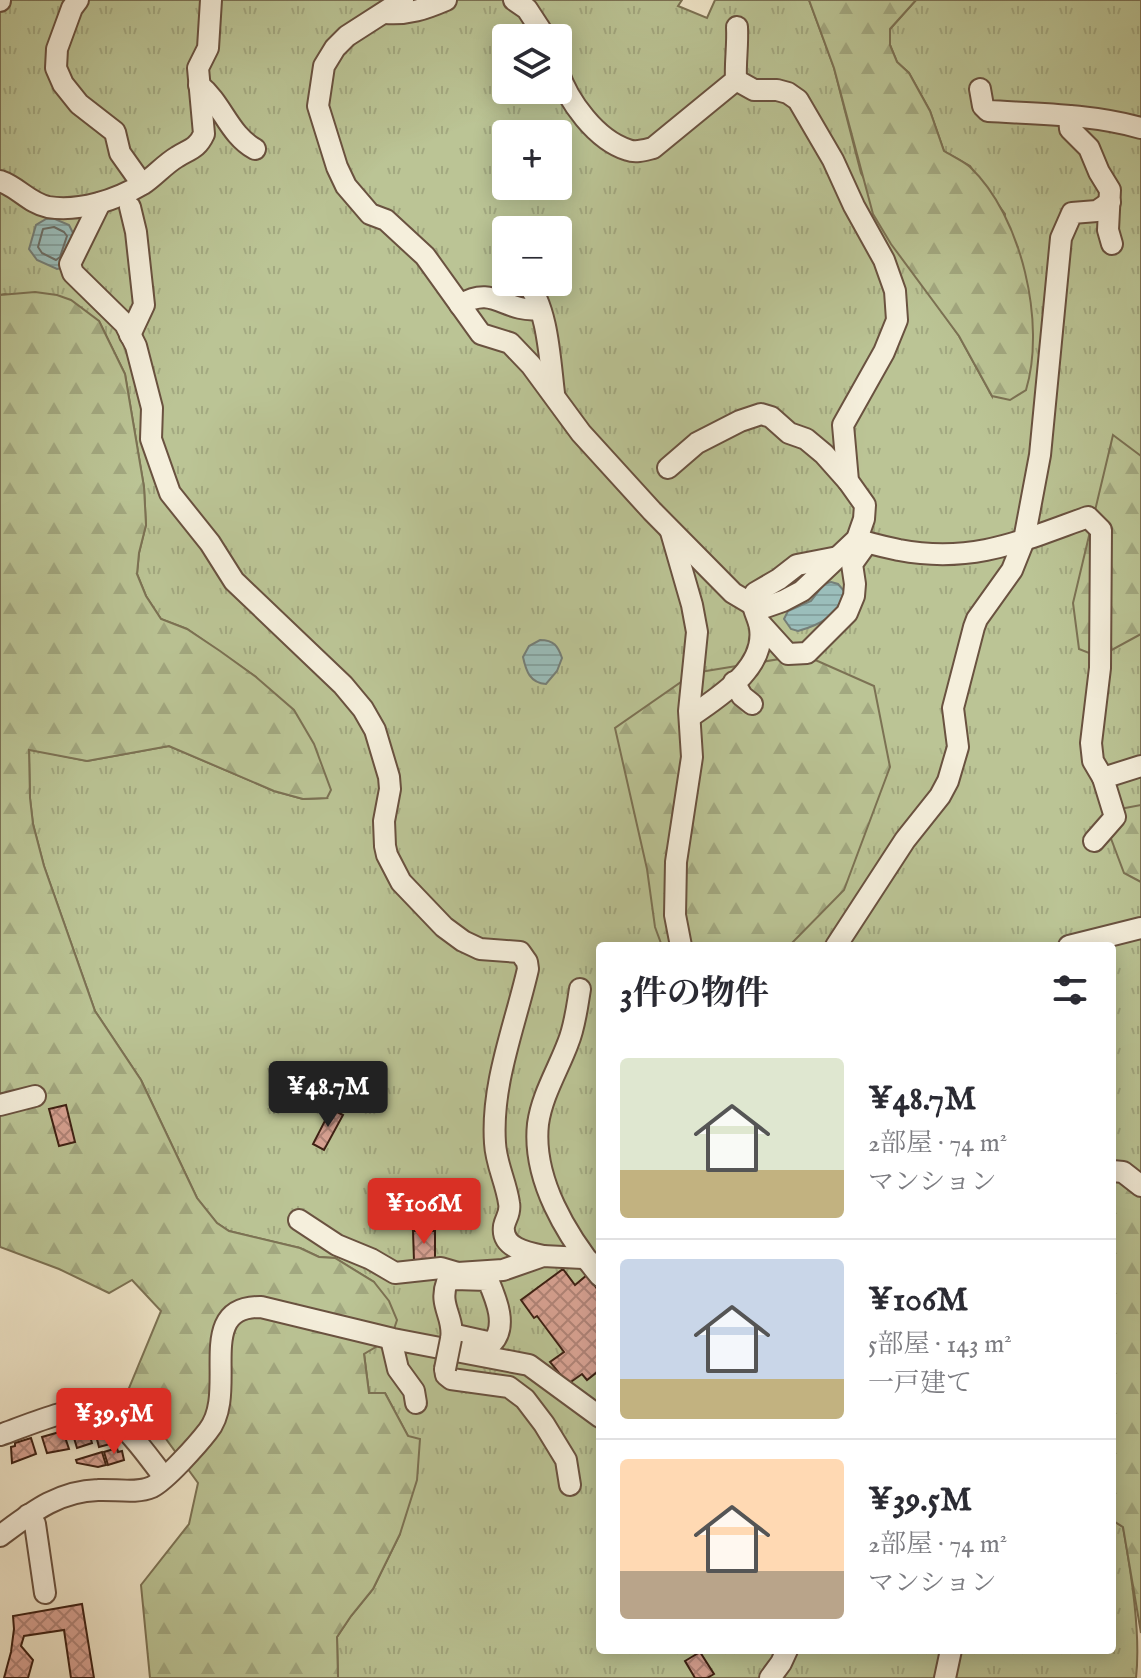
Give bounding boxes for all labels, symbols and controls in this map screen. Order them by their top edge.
map controls [492,24,572,296]
button: layers [492,24,572,104]
button: + [492,120,572,200]
button: − [492,216,572,296]
icon: filters [1048,968,1092,1012]
text: 3件の物件 [620,973,769,1016]
pin: ¥48.7M [263,1061,393,1129]
text: ¥48.7M [287,1070,369,1103]
text: ¥48.7M [868,1078,976,1121]
icon: home [684,1090,780,1186]
text: 2部屋 · 74 m² [868,1127,1007,1160]
text: マンション [868,1166,997,1199]
pin: ¥106M [368,1178,480,1246]
text: ¥106M [386,1187,462,1220]
text: ¥106M [868,1279,968,1322]
icon: home [684,1291,780,1387]
text: 5部屋 · 143 m² [868,1328,1012,1361]
text: 一戸建て [868,1367,972,1400]
pin: ¥39.5M [49,1388,179,1456]
text: ¥39.5M [74,1397,154,1430]
text: ¥39.5M [868,1479,972,1522]
icon: home [684,1491,780,1587]
text: 2部屋 · 74 m² [868,1528,1007,1561]
text: マンション [868,1567,997,1600]

